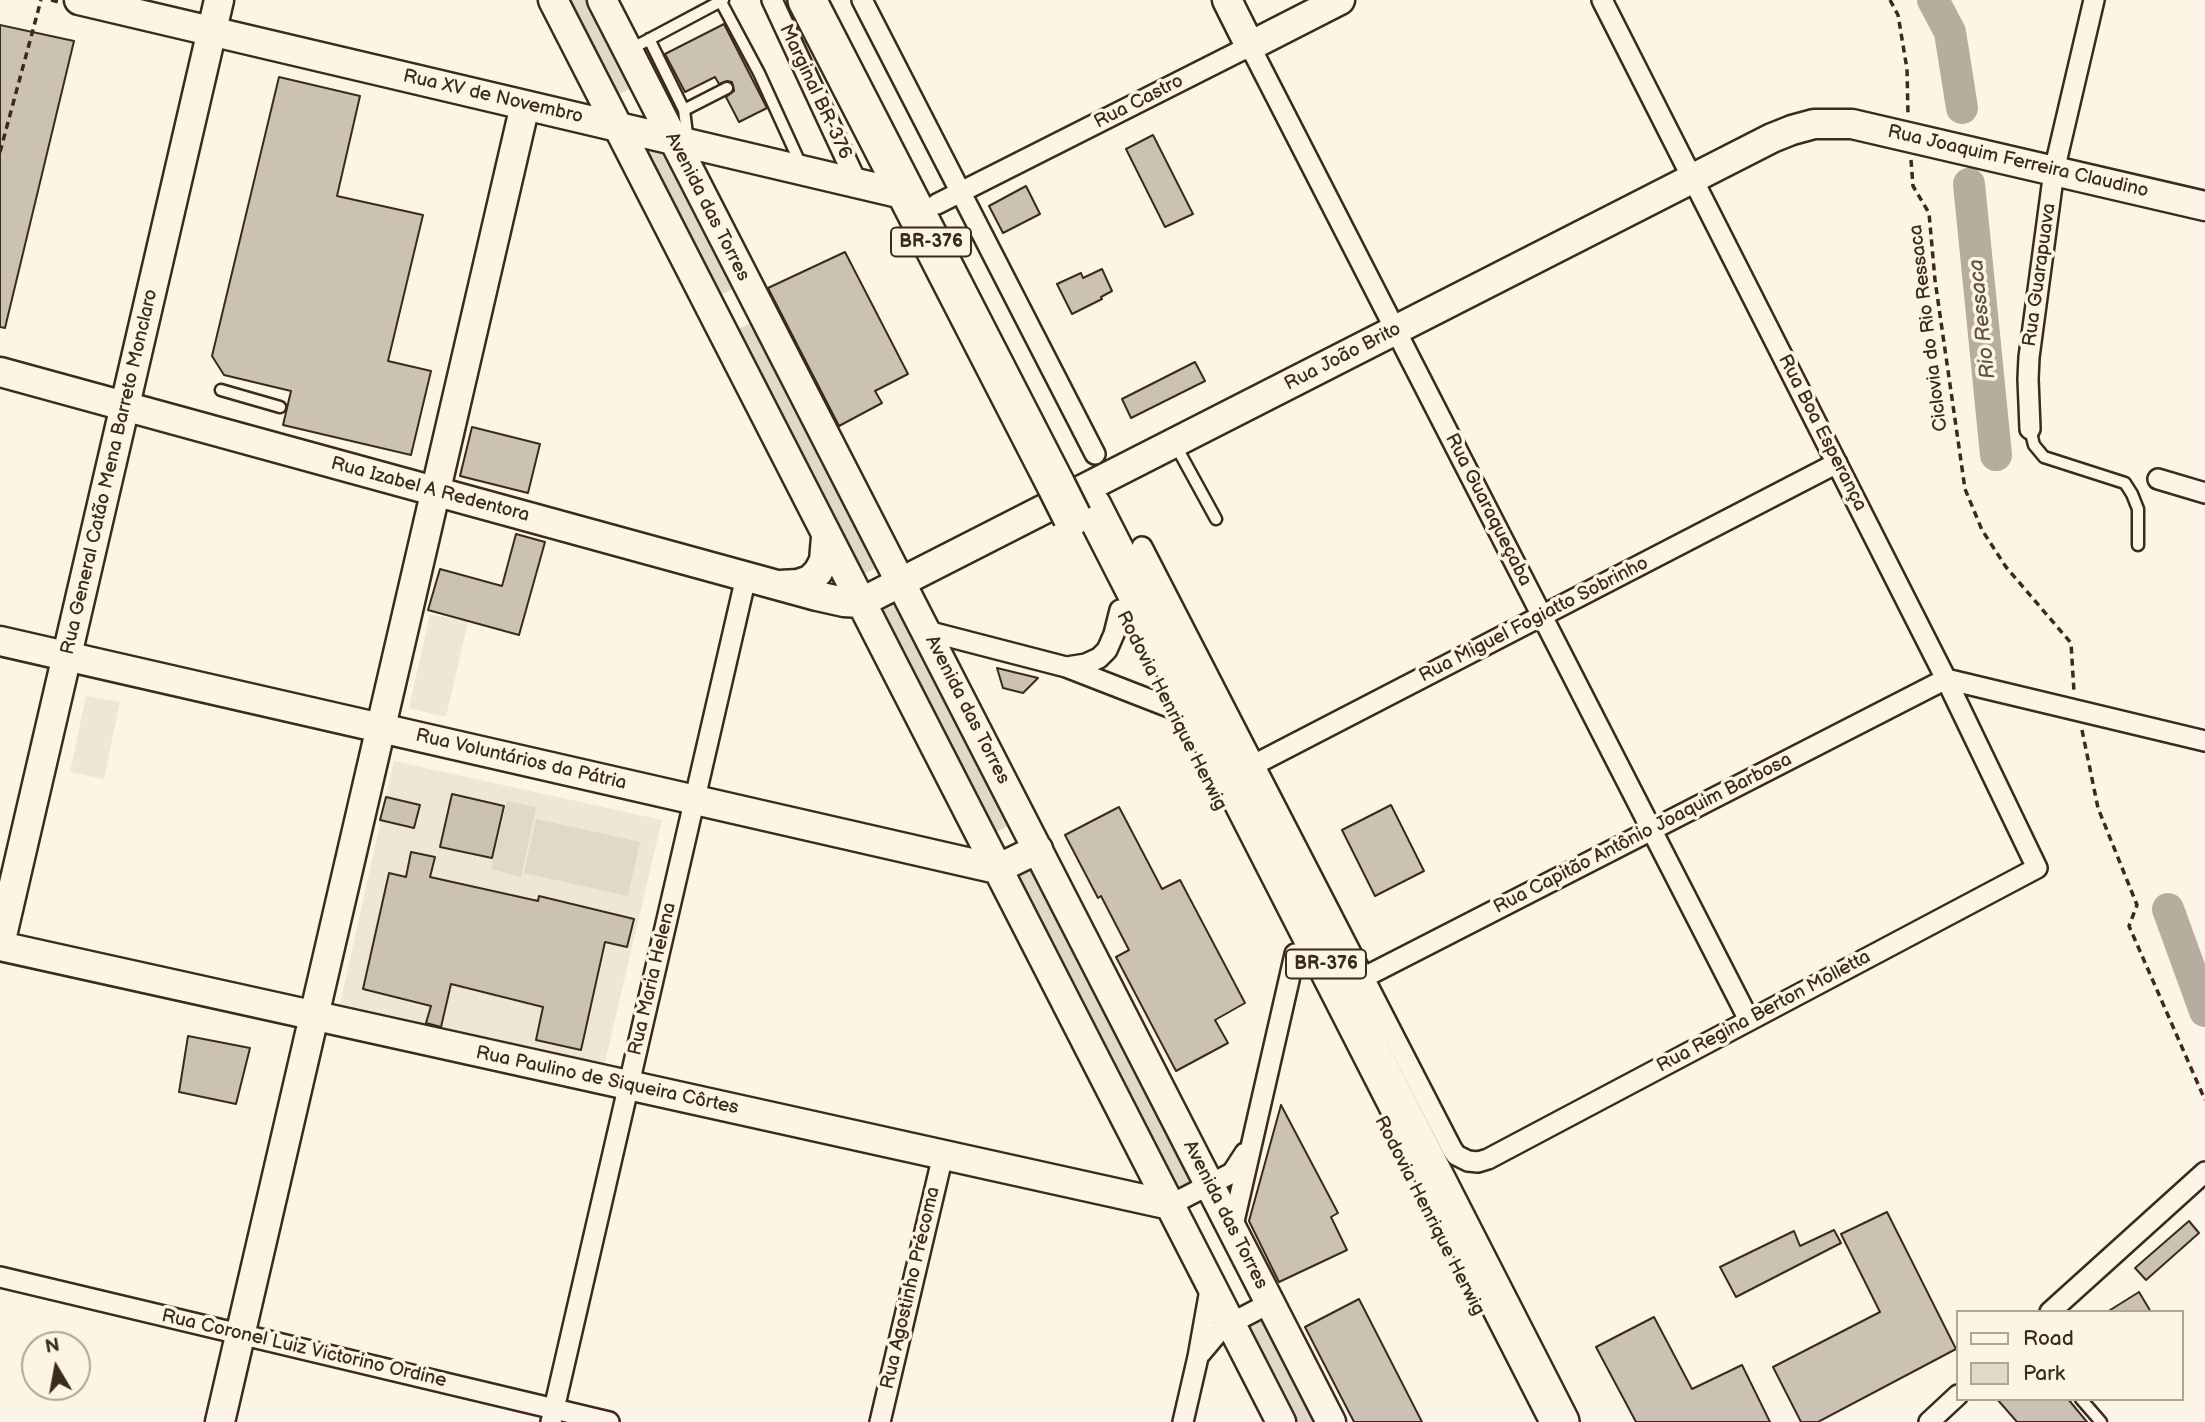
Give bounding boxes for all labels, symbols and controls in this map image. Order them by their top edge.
street label: Marginal BR-376 [774,21,856,163]
street label: Rua XV de Novembro [401,65,585,129]
street label: Rua Castro [1091,70,1187,134]
street label: Rua Joaquim Ferreira Claudino [1885,121,2151,203]
street label: Avenida das Torres [660,129,754,285]
street label: Rua Guarapuava [2019,202,2061,348]
street label: Ciclovia do Rio Ressaca [1905,223,1953,433]
road number: BR-376 [891,228,971,256]
water label: Rio Ressaca [1964,258,2002,380]
street label: Rua General Catão Mena Barreto Monclaro [57,287,163,657]
street label: Rua João Brito [1281,318,1405,396]
street label: Rua Boa Esperança [1773,351,1871,515]
street label: Rua Guaraqueçaba [1440,430,1536,590]
street label: Rua Izabel A Redentora [328,453,532,527]
street label: Rua Miguel Fogiatto Sobrinho [1416,552,1652,688]
street label: Rodovia Henrique Herwig [1111,607,1231,815]
street label: Avenida das Torres [920,632,1014,788]
street label: Rua Voluntários da Pátria [413,725,629,795]
street label: Rua Capitão Antônio Joaquim Barbosa [1490,749,1796,919]
street label: Rua Maria Helena [624,900,682,1058]
street label: Rua Regina Berton Molletta [1653,946,1875,1078]
road number: BR-376 [1286,950,1366,979]
street label: Rua Paulino de Siqueira Côrtes [474,1042,740,1120]
street label: Rodovia Henrique Herwig [1369,1112,1489,1320]
street label: Avenida das Torres [1178,1137,1272,1293]
street label: Rua Agostinho Précoma [877,1185,945,1391]
street label: Rua Coronel Luiz Victorino Ordine [159,1305,449,1393]
legend [1956,1310,2184,1401]
text: Road [2023,1326,2074,1351]
north arrow [21,1331,91,1401]
text: N [44,1334,62,1359]
text: Park [2023,1361,2065,1386]

